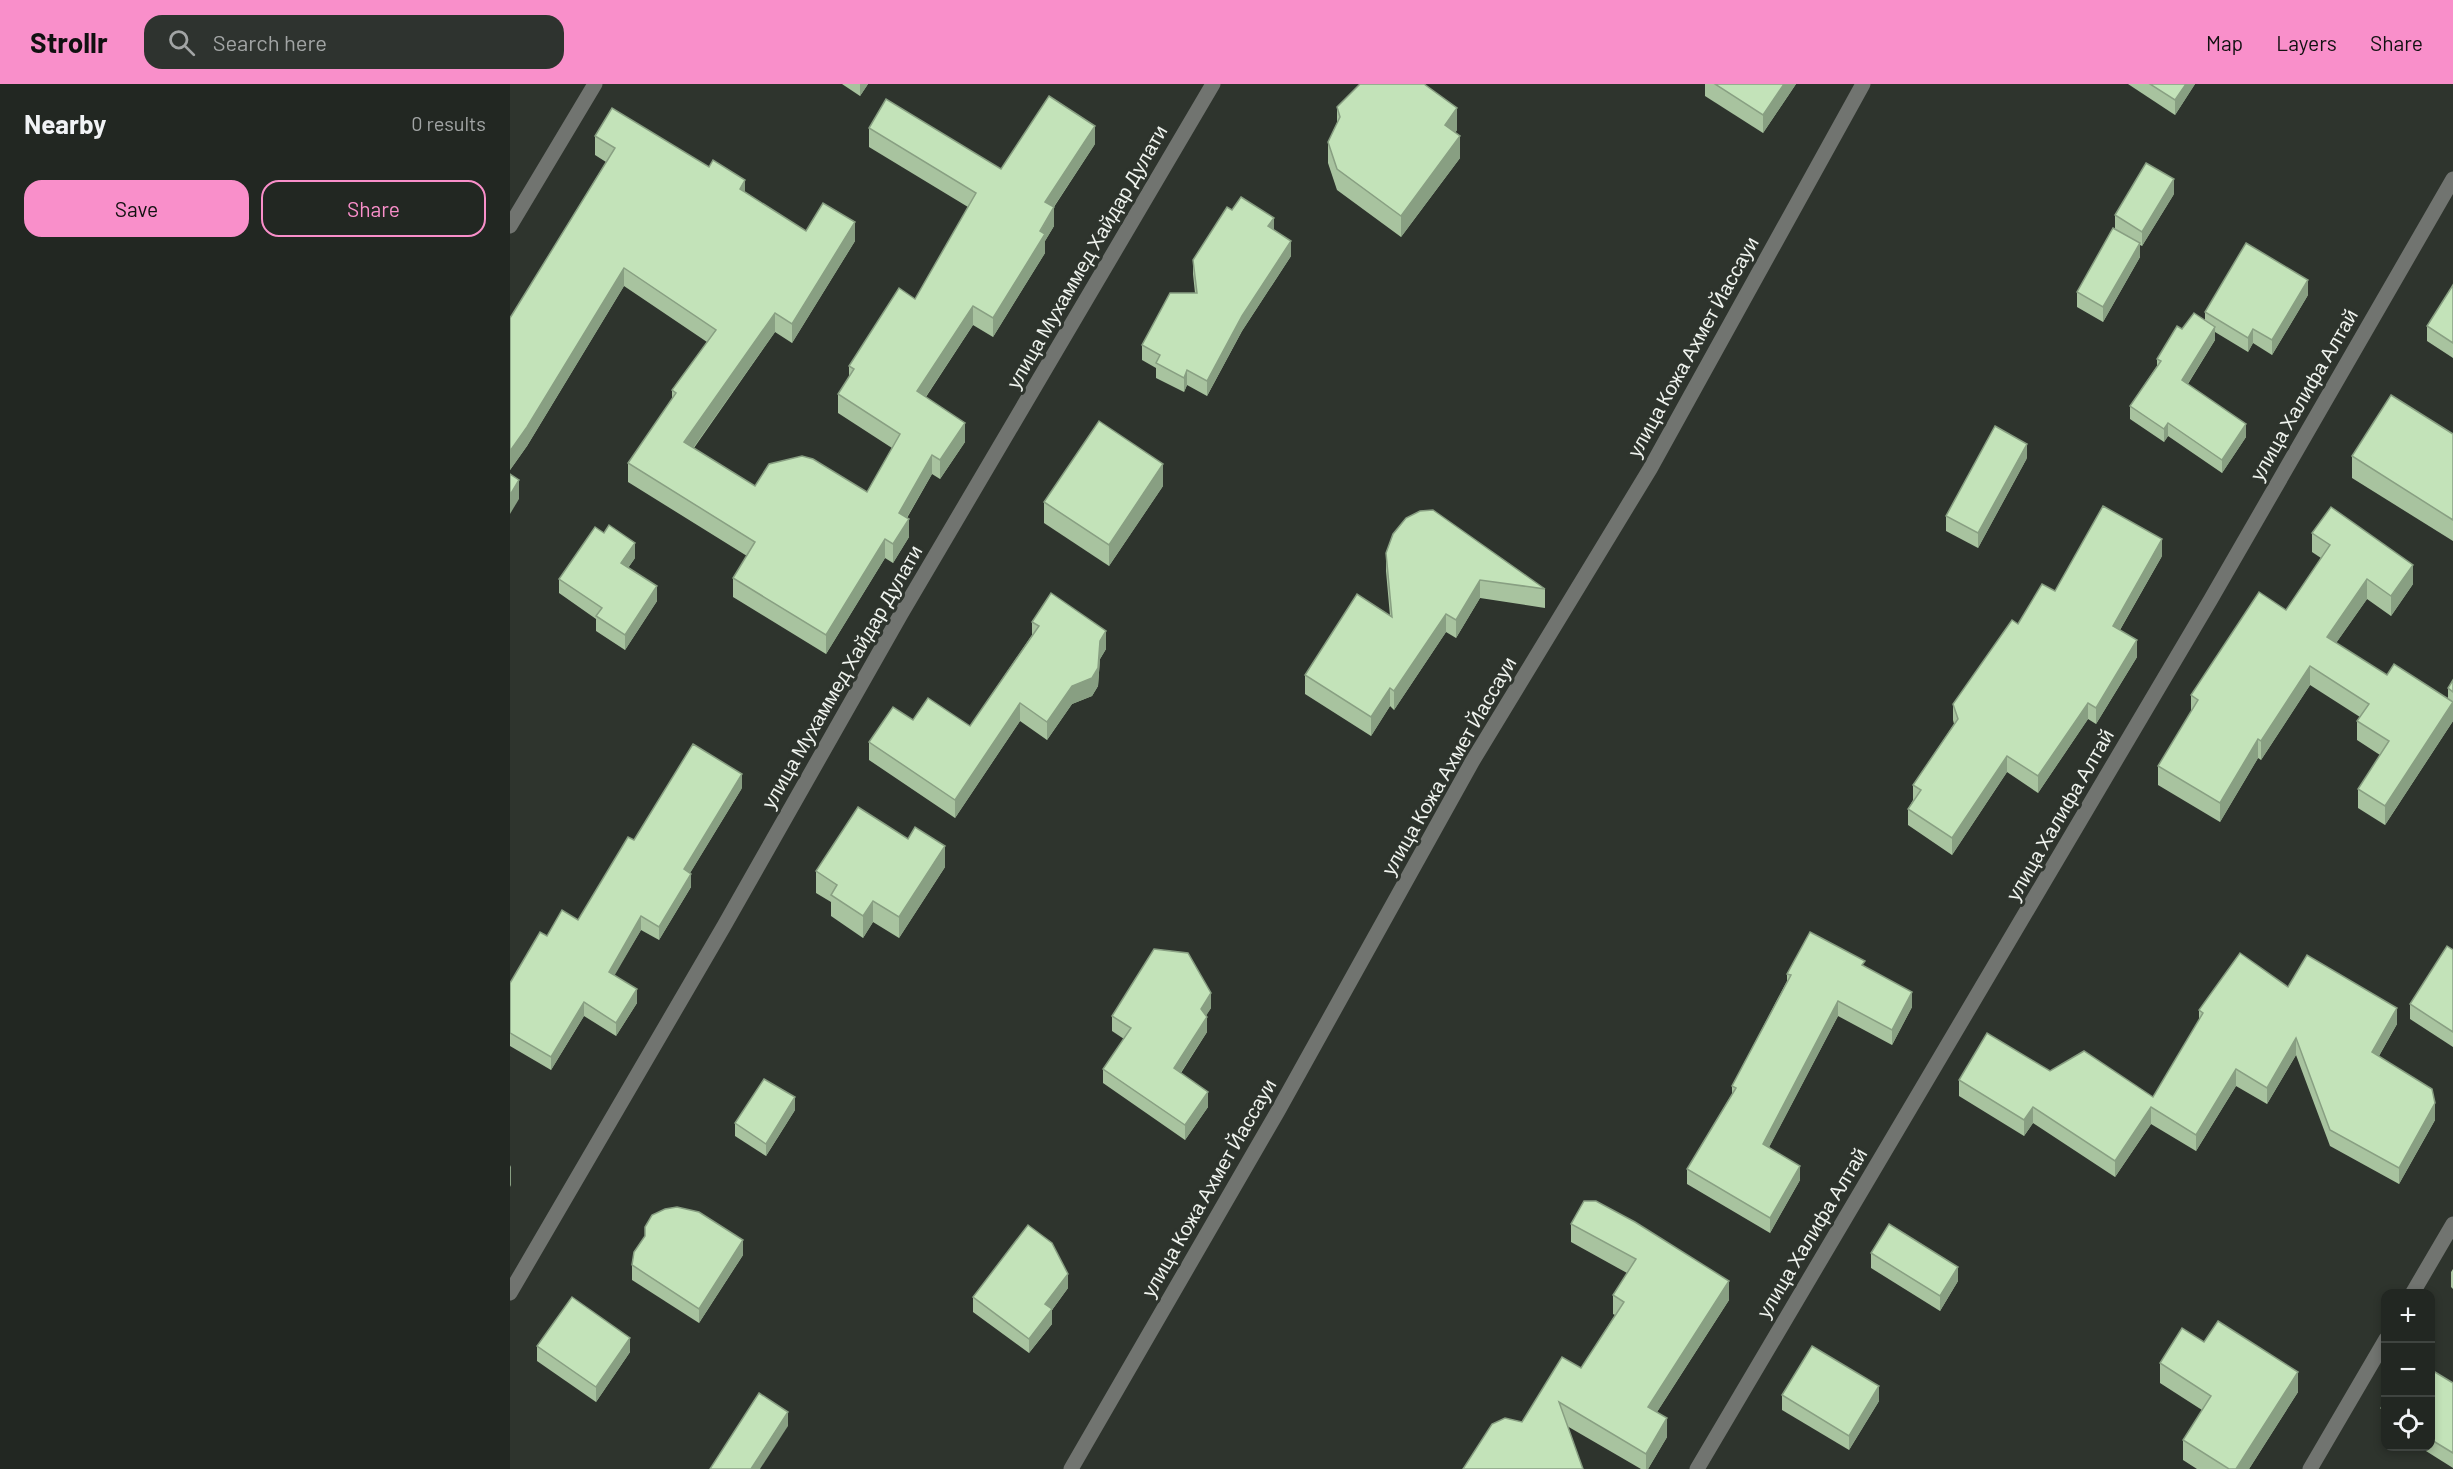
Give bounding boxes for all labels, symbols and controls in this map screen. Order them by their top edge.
search box [144,15,564,69]
text: Strollr [30,25,108,59]
icon: search [165,26,198,59]
text: Search here [213,29,327,55]
text: Map [2206,30,2243,55]
text: Layers [2276,30,2337,55]
text: Share [2370,30,2423,55]
text: Nearby [24,108,106,139]
text: 0 results [411,111,486,135]
street label: улица Мухаммед Хайдар Дулати [1001,120,1172,393]
button: Save [24,180,249,237]
button: Share [261,180,486,237]
street label: улица Кожа Ахмет Йассауи [1621,232,1763,461]
street label: улица Халифа Алтай [2244,304,2362,485]
street label: улица Мухаммед Хайдар Дулати [756,540,927,813]
street label: улица Кожа Ахмет Йассауи [1376,652,1521,879]
street label: улица Халифа Алтай [2000,724,2118,905]
street label: улица Кожа Ахмет Йассауи [1136,1074,1281,1301]
street label: улица Халифа Алтай [1751,1143,1871,1322]
map controls [2381,1289,2435,1451]
button: + [2381,1289,2435,1343]
button: − [2381,1343,2435,1397]
button: locate [2381,1397,2435,1451]

